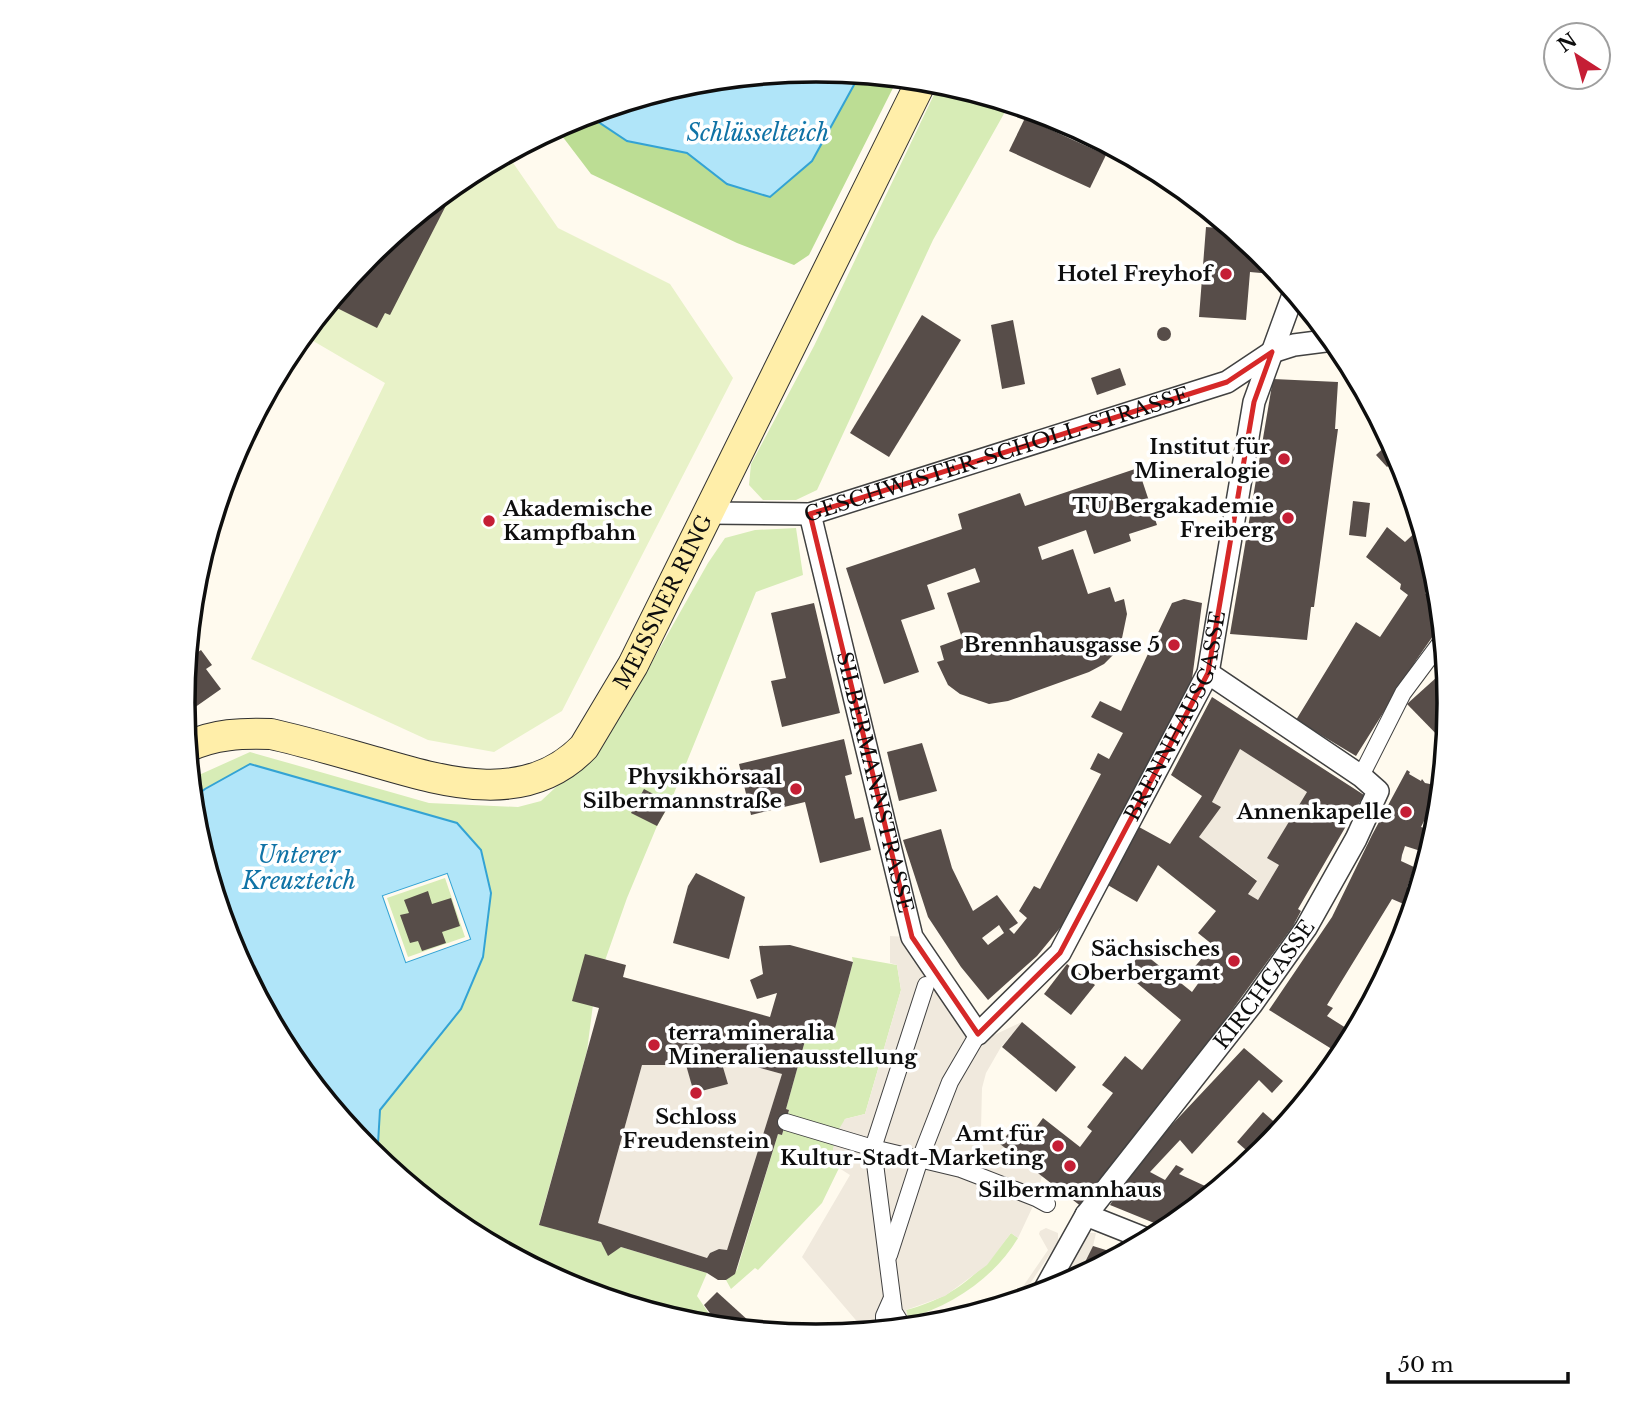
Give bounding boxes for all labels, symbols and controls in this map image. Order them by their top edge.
north arrow [1542,21,1612,91]
text: N [1553,28,1581,57]
water label: Schlüsselteich [686,119,830,147]
place label: Hotel Freyhof [1057,261,1215,287]
marker: Hotel Freyhof [1218,266,1234,282]
street label: GESCHWISTER-SCHOLL-STRASSE [801,382,1193,528]
place label: Institut für Mineralogie [1134,434,1271,484]
marker: Institut für Mineralogie [1276,451,1292,467]
place label: TU Bergakademie Freiberg [1072,493,1275,543]
place label: Akademische Kampfbahn [502,496,653,546]
street label: MEISSNER RING [608,510,718,694]
marker: TU Bergakademie Freiberg [1280,510,1296,526]
marker: Akademische Kampfbahn [481,513,497,529]
street label: BRENNHAUSGASSE [1119,609,1231,826]
place label: Brennhausgasse 5 [964,632,1160,658]
marker: Brennhausgasse 5 [1166,637,1182,653]
street label: SILBERMANNSTRASSE [831,649,919,915]
place label: Physikhörsaal Silbermannstraße [583,764,783,814]
marker: Physikhörsaal Silbermannstraße [788,781,804,797]
place label: Annenkapelle [1236,799,1392,825]
marker: Annenkapelle [1398,804,1414,820]
water label: Unterer Kreuzteich [241,841,356,895]
street label: KIRCHGASSE [1208,915,1321,1054]
place label: Sächsisches Oberbergamt [1070,936,1220,986]
marker: Sächsisches Oberbergamt [1226,953,1242,969]
place label: terra mineralia Mineralienausstellung [668,1020,918,1070]
marker: terra mineralia Mineralienausstellung [646,1037,662,1053]
marker: Schloss Freudenstein [688,1085,704,1101]
place label: Schloss Freudenstein [622,1104,770,1154]
place label: Amt für Kultur-Stadt-Marketing [780,1121,1045,1171]
marker: Amt für Kultur-Stadt-Marketing [1050,1138,1066,1154]
marker: Silbermannhaus [1062,1158,1078,1174]
place label: Silbermannhaus [978,1177,1162,1203]
scale bar [1388,1340,1568,1384]
text: 50 m [1398,1352,1454,1378]

